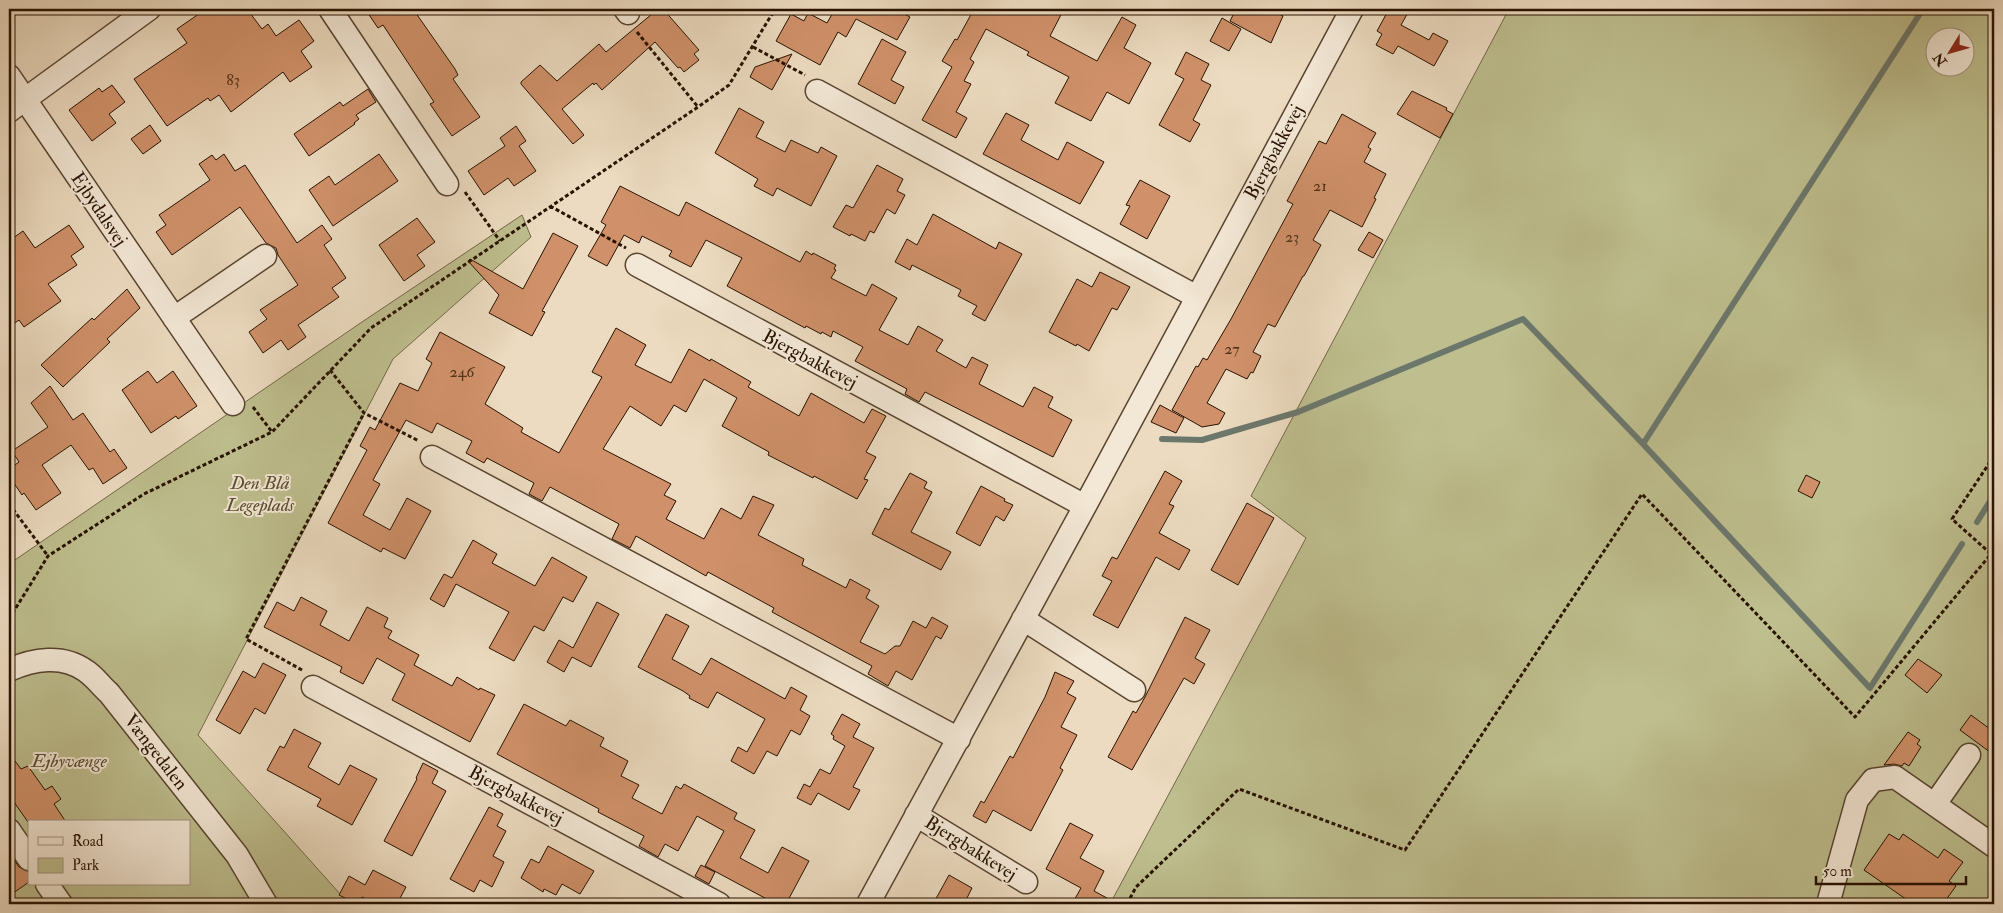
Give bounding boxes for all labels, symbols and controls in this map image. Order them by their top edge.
north arrow [1926,28,1976,78]
text: N [1929,49,1951,70]
house number: 83 [226,70,240,90]
street label: Bjergbakkevej [1239,100,1309,204]
street label: Ejbydalsvej [65,167,133,251]
house number: 21 [1313,176,1327,196]
house number: 23 [1285,227,1299,247]
street label: Bjergbakkevej [758,324,862,394]
house number: 27 [1224,339,1240,359]
house number: 246 [450,362,475,382]
park label: Den Blå Legeplads [225,471,295,517]
street label: Vængedalen [119,709,193,795]
park label: Ejbyvænge [29,749,107,773]
street label: Bjergbakkevej [464,760,568,830]
street label: Bjergbakkevej [920,810,1022,886]
legend [28,820,190,886]
text: Road [72,832,104,851]
scale bar [1816,853,1966,885]
text: Park [72,856,99,875]
text: 50 m [1823,862,1852,881]

